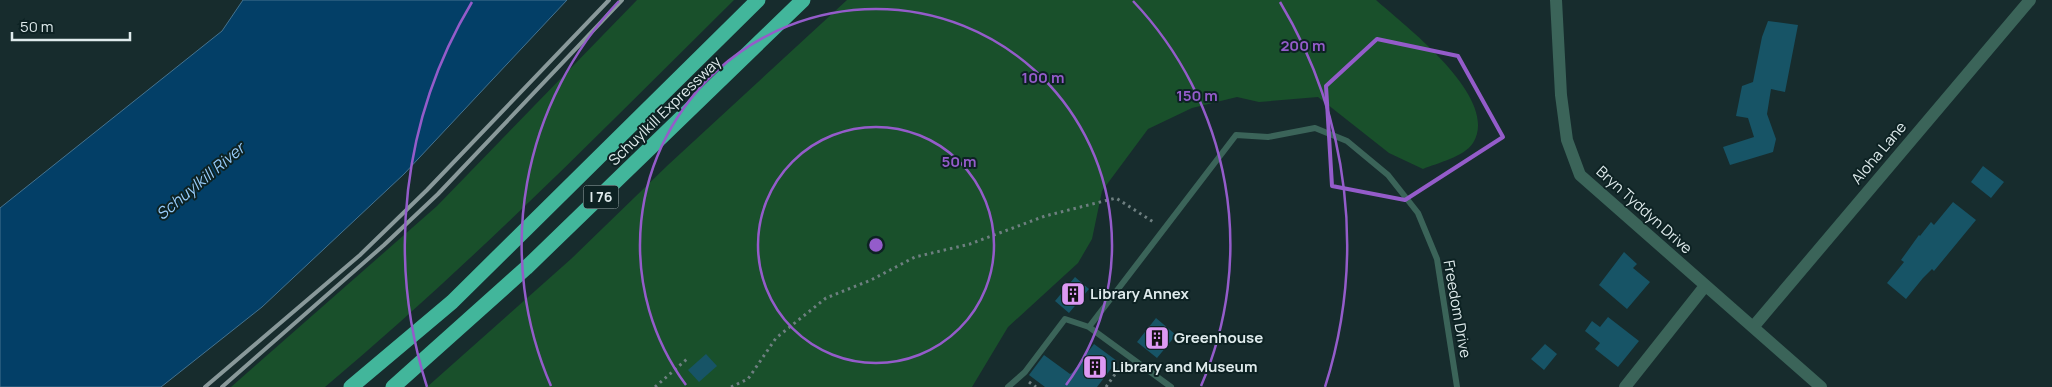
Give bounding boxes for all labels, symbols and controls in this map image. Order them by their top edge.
scale bar [12,10,130,42]
text: 50 m [20,16,54,37]
text: 200 m [1280,35,1326,56]
street label: Schuylkill Expressway [604,51,726,170]
text: 100 m [1022,67,1064,88]
text: 150 m [1176,85,1218,106]
street label: Aloha Lane [1846,117,1911,188]
water label: Schuylkill River [151,136,251,224]
text: 50 m [941,151,977,172]
street label: Bryn Tyddyn Drive [1592,161,1697,259]
road number: I 76 [584,186,618,208]
centre of rings [867,236,885,254]
street label: Freedom Drive [1439,258,1476,360]
building icon: Library Annex [1060,281,1086,307]
place label: Library Annex [1090,283,1189,304]
building icon: Greenhouse [1144,325,1170,351]
place label: Greenhouse [1174,327,1263,348]
building icon: Library and Museum [1082,354,1108,380]
place label: Library and Museum [1112,356,1257,377]

